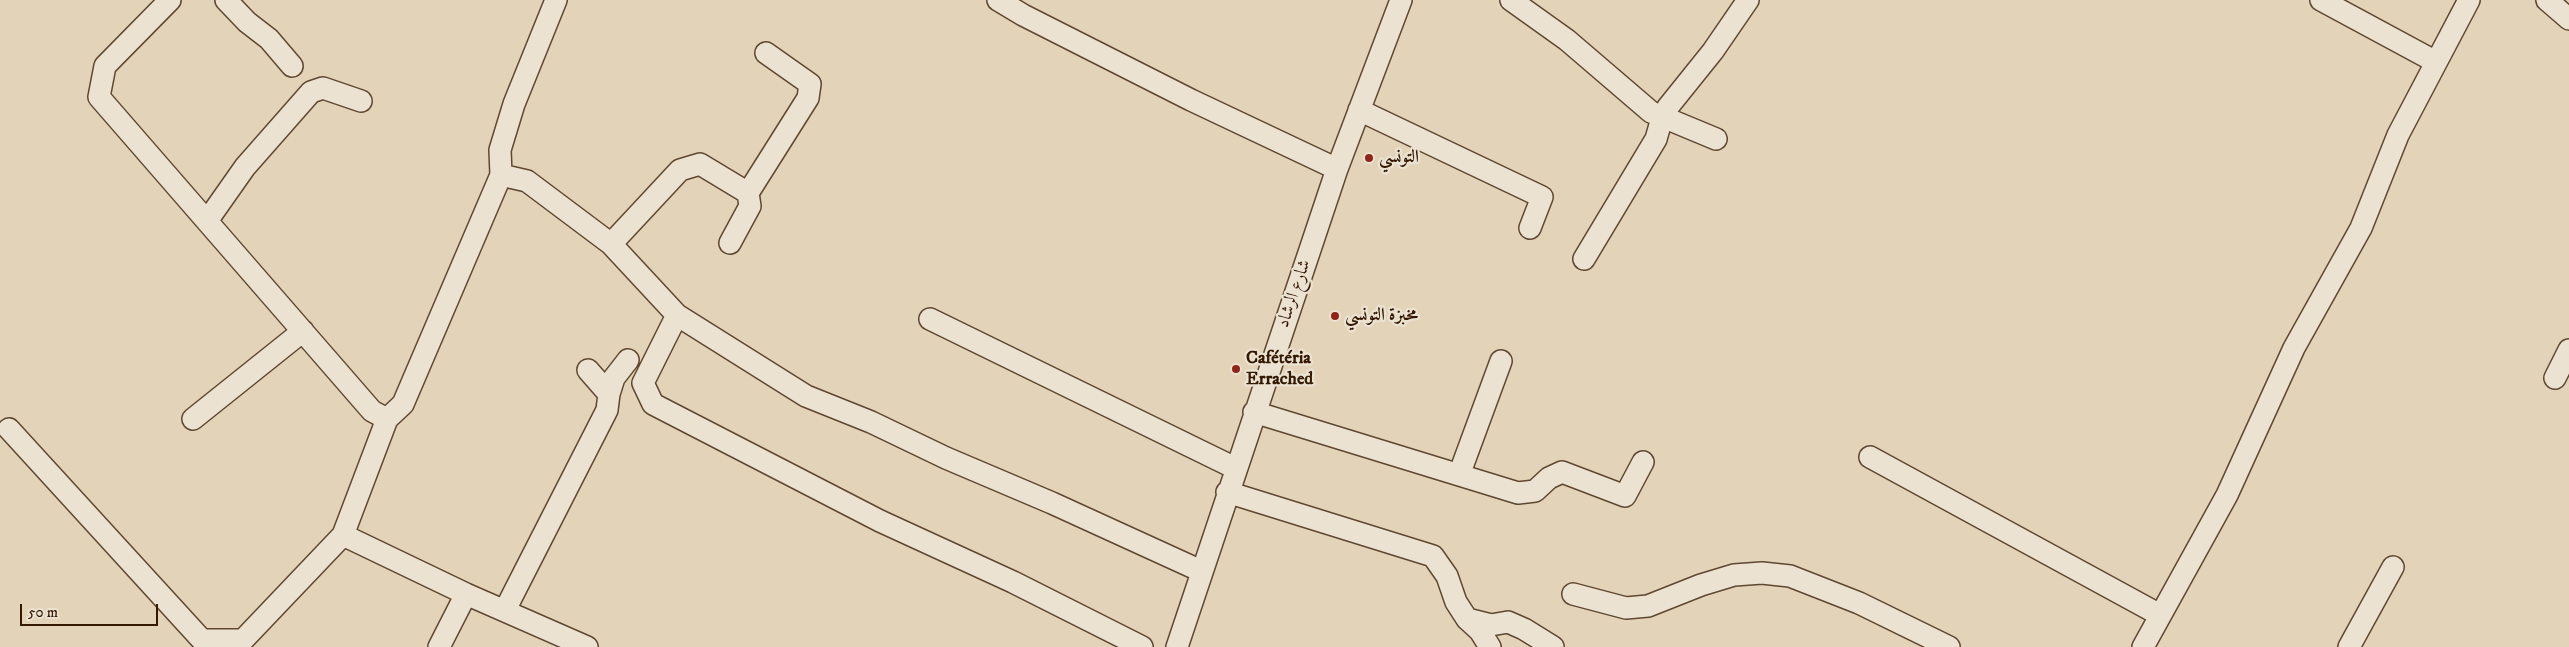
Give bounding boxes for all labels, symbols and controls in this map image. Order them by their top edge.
place label: التونسي [1379,147,1419,169]
marker: التونسي [1363,152,1375,164]
street label: شارع الرشاد [1273,257,1317,331]
place label: مخبزة التونسي [1345,305,1418,327]
marker: مخبزة التونسي [1329,310,1341,322]
place label: Cafétéria Errached [1246,348,1313,390]
marker: Cafétéria Errached [1230,363,1242,375]
scale bar [22,594,160,626]
text: 50 m [28,603,58,622]

